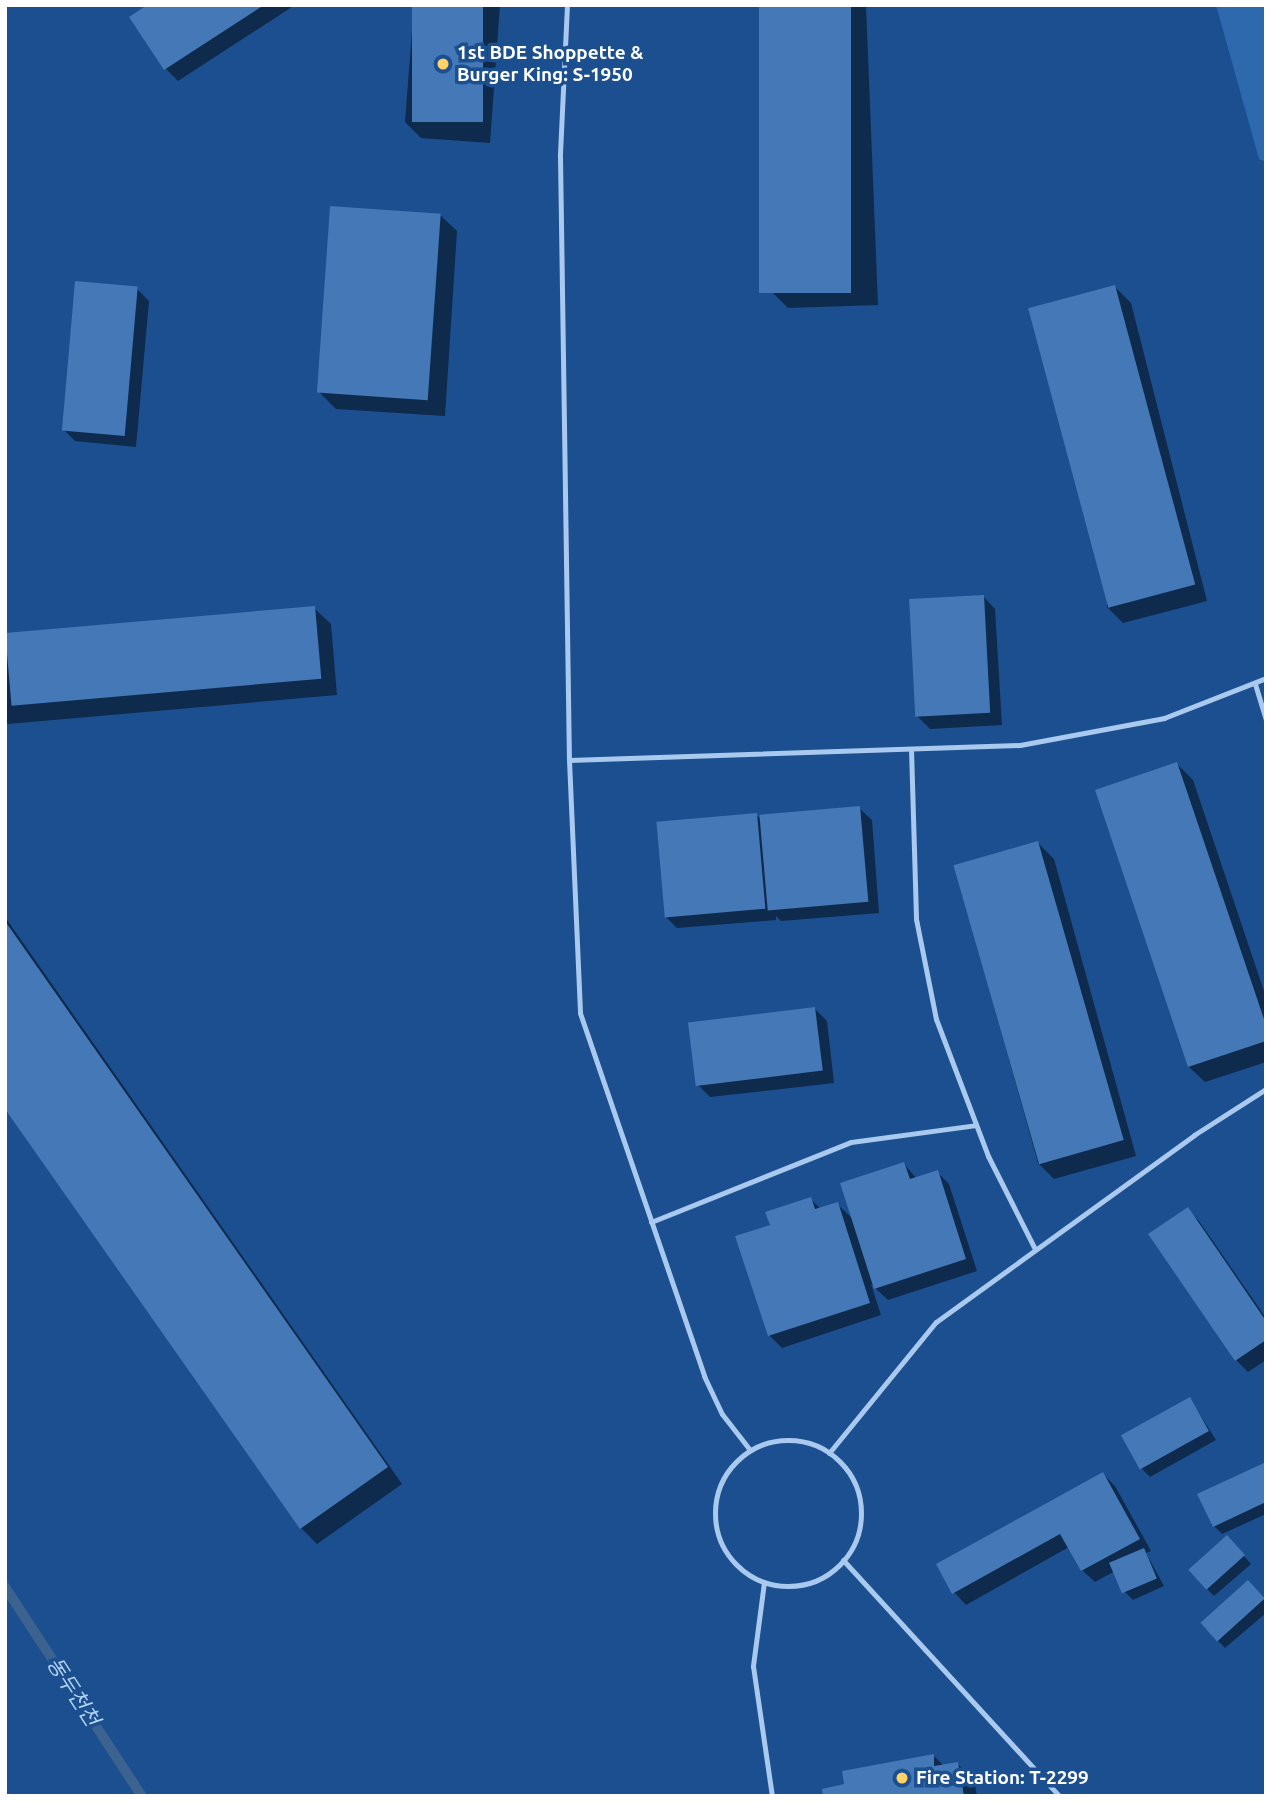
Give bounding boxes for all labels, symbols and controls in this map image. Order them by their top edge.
place label: 1st BDE Shoppette & Burger King: S-1950 [457,42,643,86]
marker: 1st BDE Shoppette & Burger King: S-1950 [435,56,451,72]
water label: 동두천천 [42,1652,106,1730]
place label: Fire Station: T-2299 [916,1767,1089,1789]
marker: Fire Station: T-2299 [894,1770,910,1786]

